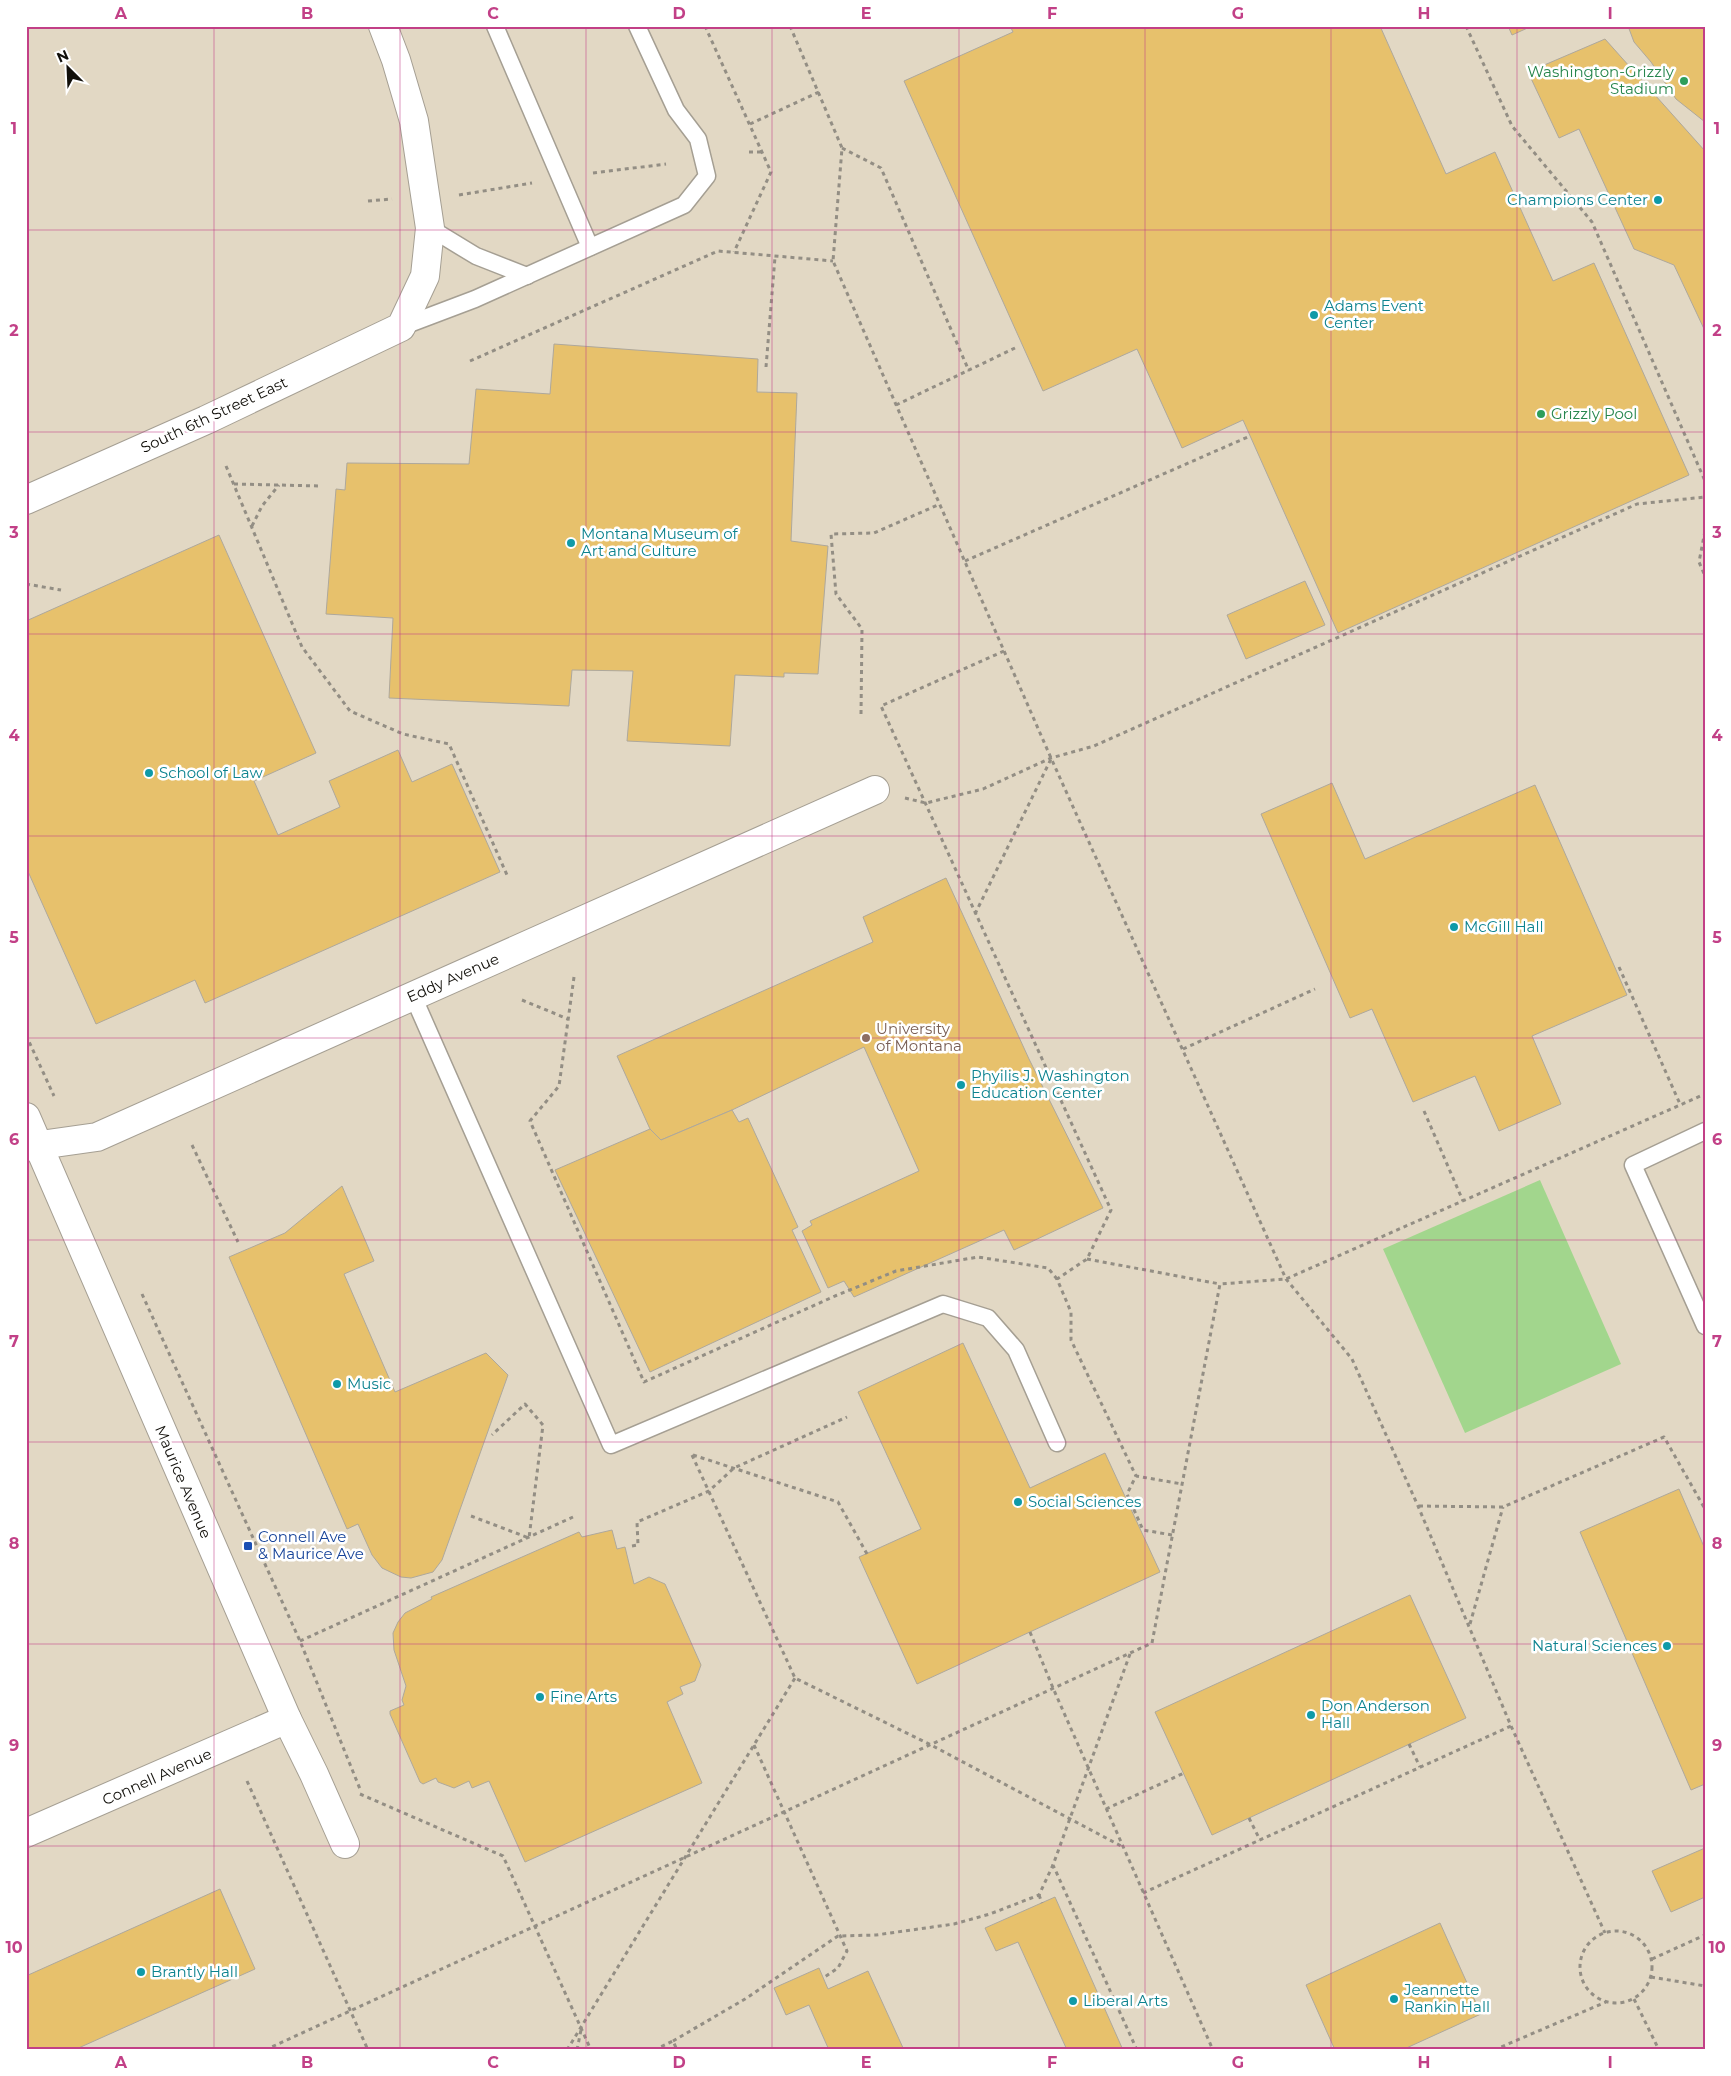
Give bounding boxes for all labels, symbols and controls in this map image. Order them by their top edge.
text: A [114,4,128,23]
text: B [301,4,313,23]
text: C [487,4,499,23]
text: D [672,4,686,23]
text: E [861,4,871,23]
text: F [1047,4,1057,23]
text: G [1232,4,1244,23]
text: H [1418,4,1430,23]
text: I [1607,4,1613,23]
north arrow [42,42,92,92]
text: N [54,46,72,67]
place label: Washington-Grizzly Stadium [1527,62,1675,98]
marker: Washington-Grizzly Stadium [1678,75,1690,87]
text: 1 [11,119,17,138]
text: 1 [1714,119,1720,138]
place label: Champions Center [1507,190,1648,209]
marker: Champions Center [1652,194,1664,206]
place label: Adams Event Center [1324,296,1424,332]
marker: Adams Event Center [1308,309,1320,321]
text: 2 [9,321,19,340]
text: 2 [1712,321,1722,340]
street label: South 6th Street East [137,372,290,457]
place label: Grizzly Pool [1551,404,1637,423]
marker: Grizzly Pool [1535,408,1547,420]
text: 3 [8,523,19,542]
text: 3 [1711,523,1722,542]
place label: Montana Museum of Art and Culture [581,524,739,560]
marker: Montana Museum of Art and Culture [565,537,577,549]
text: 4 [8,726,20,745]
text: 4 [1711,726,1723,745]
place label: School of Law [159,763,263,782]
marker: School of Law [143,767,155,779]
place label: McGill Hall [1464,917,1544,936]
marker: McGill Hall [1448,921,1460,933]
text: 5 [9,928,19,947]
text: 5 [1712,928,1722,947]
street label: Eddy Avenue [404,949,502,1006]
place label: University of Montana [876,1019,962,1055]
marker: University of Montana [860,1032,872,1044]
place label: Phyilis J. Washington Education Center [971,1066,1130,1102]
marker: Phyilis J. Washington Education Center [955,1079,967,1091]
text: 6 [9,1130,19,1149]
text: 6 [1712,1130,1722,1149]
text: 7 [9,1332,19,1351]
text: 7 [1712,1332,1722,1351]
place label: Music [347,1374,391,1393]
marker: Music [331,1378,343,1390]
street label: Maurice Avenue [151,1422,216,1541]
place label: Social Sciences [1028,1492,1141,1511]
marker: Social Sciences [1012,1496,1024,1508]
place label: Connell Ave & Maurice Ave [258,1527,364,1563]
text: 8 [9,1534,19,1553]
text: 8 [1712,1534,1722,1553]
marker: Connell Ave & Maurice Ave [242,1540,254,1552]
place label: Natural Sciences [1532,1636,1657,1655]
marker: Natural Sciences [1661,1640,1673,1652]
place label: Fine Arts [550,1687,617,1706]
marker: Fine Arts [534,1691,546,1703]
place label: Don Anderson Hall [1321,1696,1430,1732]
marker: Don Anderson Hall [1305,1709,1317,1721]
text: 9 [9,1736,19,1755]
text: 9 [1712,1736,1722,1755]
street label: Connell Avenue [99,1744,214,1809]
text: 10 [5,1938,23,1957]
text: 10 [1708,1938,1726,1957]
place label: Brantly Hall [151,1962,238,1981]
marker: Brantly Hall [135,1966,147,1978]
place label: Jeannette Rankin Hall [1403,1980,1490,2016]
place label: Liberal Arts [1083,1991,1168,2010]
marker: Jeannette Rankin Hall [1388,1993,1400,2005]
marker: Liberal Arts [1067,1995,1079,2007]
text: A [114,2053,128,2072]
text: B [301,2053,313,2072]
text: C [487,2053,499,2072]
text: D [672,2053,686,2072]
text: E [861,2053,871,2072]
text: F [1047,2053,1057,2072]
text: G [1232,2053,1244,2072]
text: H [1418,2053,1430,2072]
text: I [1607,2053,1613,2072]

